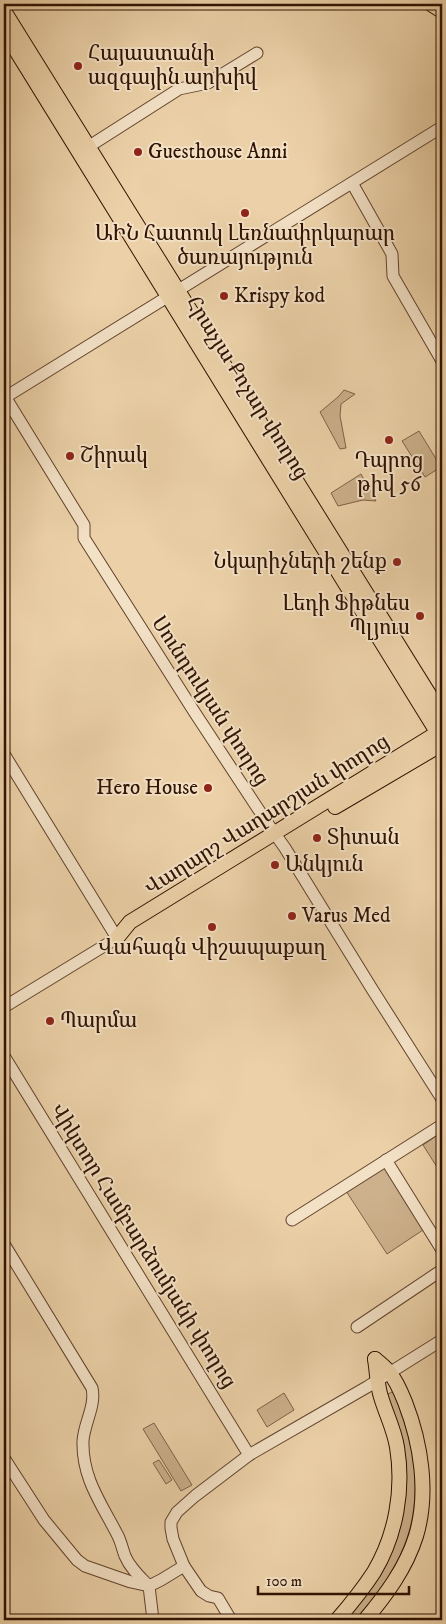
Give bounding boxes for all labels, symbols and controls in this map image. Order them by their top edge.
place label: Հայաստանի ազգային արխիվ [88,41,258,91]
marker: Հայաստանի ազգային արխիվ [72,60,84,72]
place label: Guesthouse Anni [148,139,288,165]
marker: Guesthouse Anni [132,146,144,158]
marker: ԱԻՆ Հատուկ Լեռնափրկարար ծառայություն [239,207,251,219]
place label: ԱԻՆ Հատուկ Լեռնափրկարար ծառայություն [95,221,395,271]
place label: Krispy kod [234,283,325,309]
marker: Krispy kod [218,290,230,302]
street label: Հրաչյա Քոչար փողոց [180,291,314,485]
marker: Դպրոց թիվ 56 [383,434,395,446]
place label: Շիրակ [80,443,148,469]
place label: Դպրոց թիվ 56 [355,448,423,498]
marker: Շիրակ [64,450,76,462]
place label: Նկարիչների շենք [214,549,387,575]
marker: Նկարիչների շենք [391,556,403,568]
place label: Լեդի Ֆիթնես Պլյուս [282,591,410,641]
marker: Լեդի Ֆիթնես Պլյուս [414,610,426,622]
street label: Սունդուկյան փողոց [145,611,275,791]
street label: Վաղարշ Վաղարշյան փողոց [140,729,394,901]
place label: Hero House [96,775,198,801]
marker: Hero House [202,782,214,794]
place label: Տիտան [327,825,400,851]
marker: Տիտան [311,832,323,844]
place label: Անկյուն [285,852,363,878]
marker: Անկյուն [269,859,281,871]
place label: Varus Med [301,903,391,929]
marker: Varus Med [286,910,298,922]
marker: Վահագն Վիշապաքաղ [206,921,218,933]
place label: Վահագն Վիշապաքաղ [98,935,326,961]
place label: Պարմա [60,1008,137,1034]
marker: Պարմա [44,1015,56,1027]
street label: Վիկտոր Համբարձումյանի փողոց [44,1099,242,1393]
scale bar [258,1564,410,1596]
text: 100 m [266,1572,302,1591]

